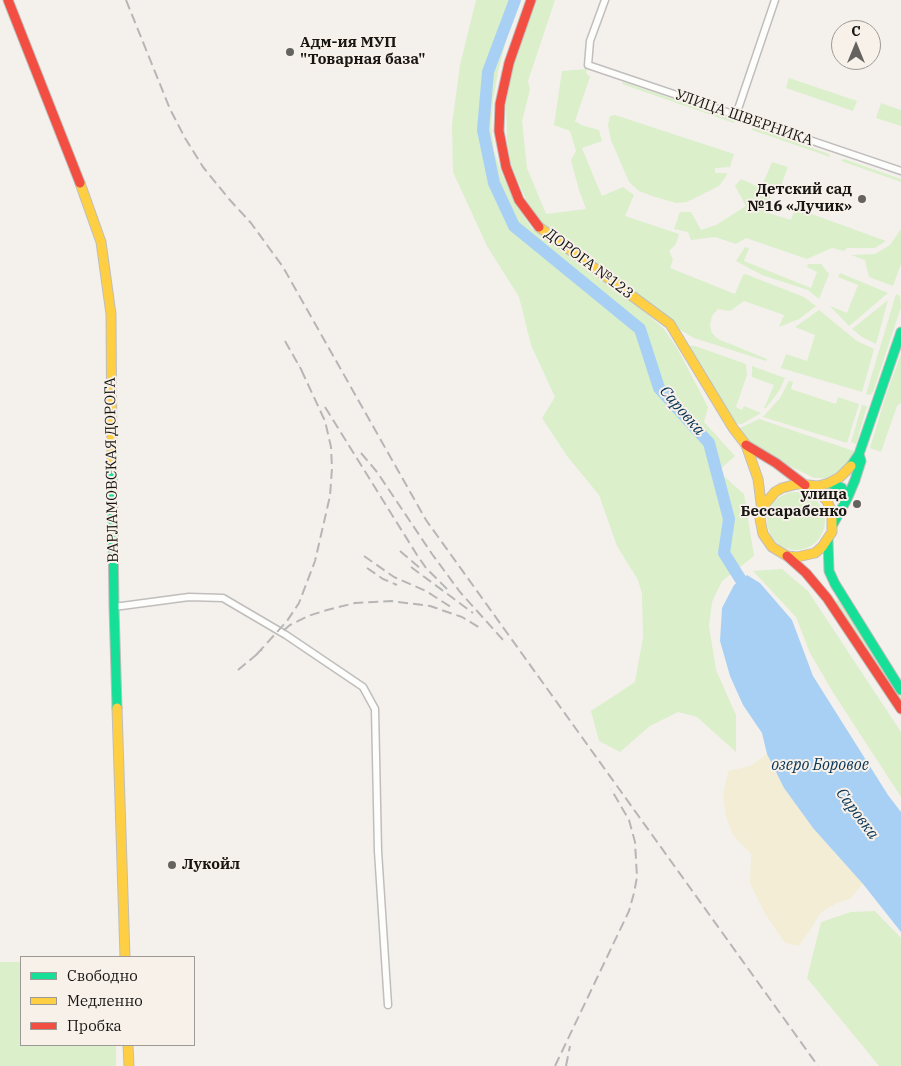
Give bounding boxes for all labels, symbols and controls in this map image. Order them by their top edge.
north arrow [831,20,881,70]
text: С [851,22,861,40]
place label: Адм-ия МУП "Товарная база" [300,34,426,69]
marker: Адм-ия МУП "Товарная база" [284,46,296,58]
street label: УЛИЦА ШВЕРНИКА [673,86,815,150]
place label: Детский сад №16 «Лучик» [747,181,852,216]
marker: Детский сад №16 «Лучик» [856,193,868,205]
street label: ДОРОГА №123 [541,225,637,303]
street label: ВАРЛАМОВСКАЯ ДОРОГА [101,377,123,563]
water label: Саровка [655,382,709,440]
place label: улица Бессарабенко [741,486,847,521]
marker: улица Бессарабенко [851,498,863,510]
water label: озеро Боровое [771,755,869,775]
water label: Саровка [831,784,883,844]
place label: Лукойл [182,856,240,874]
marker: Лукойл [166,859,178,871]
legend [20,956,195,1046]
text: Свободно [67,966,138,985]
text: Медленно [67,991,143,1010]
text: Пробка [67,1016,122,1035]

